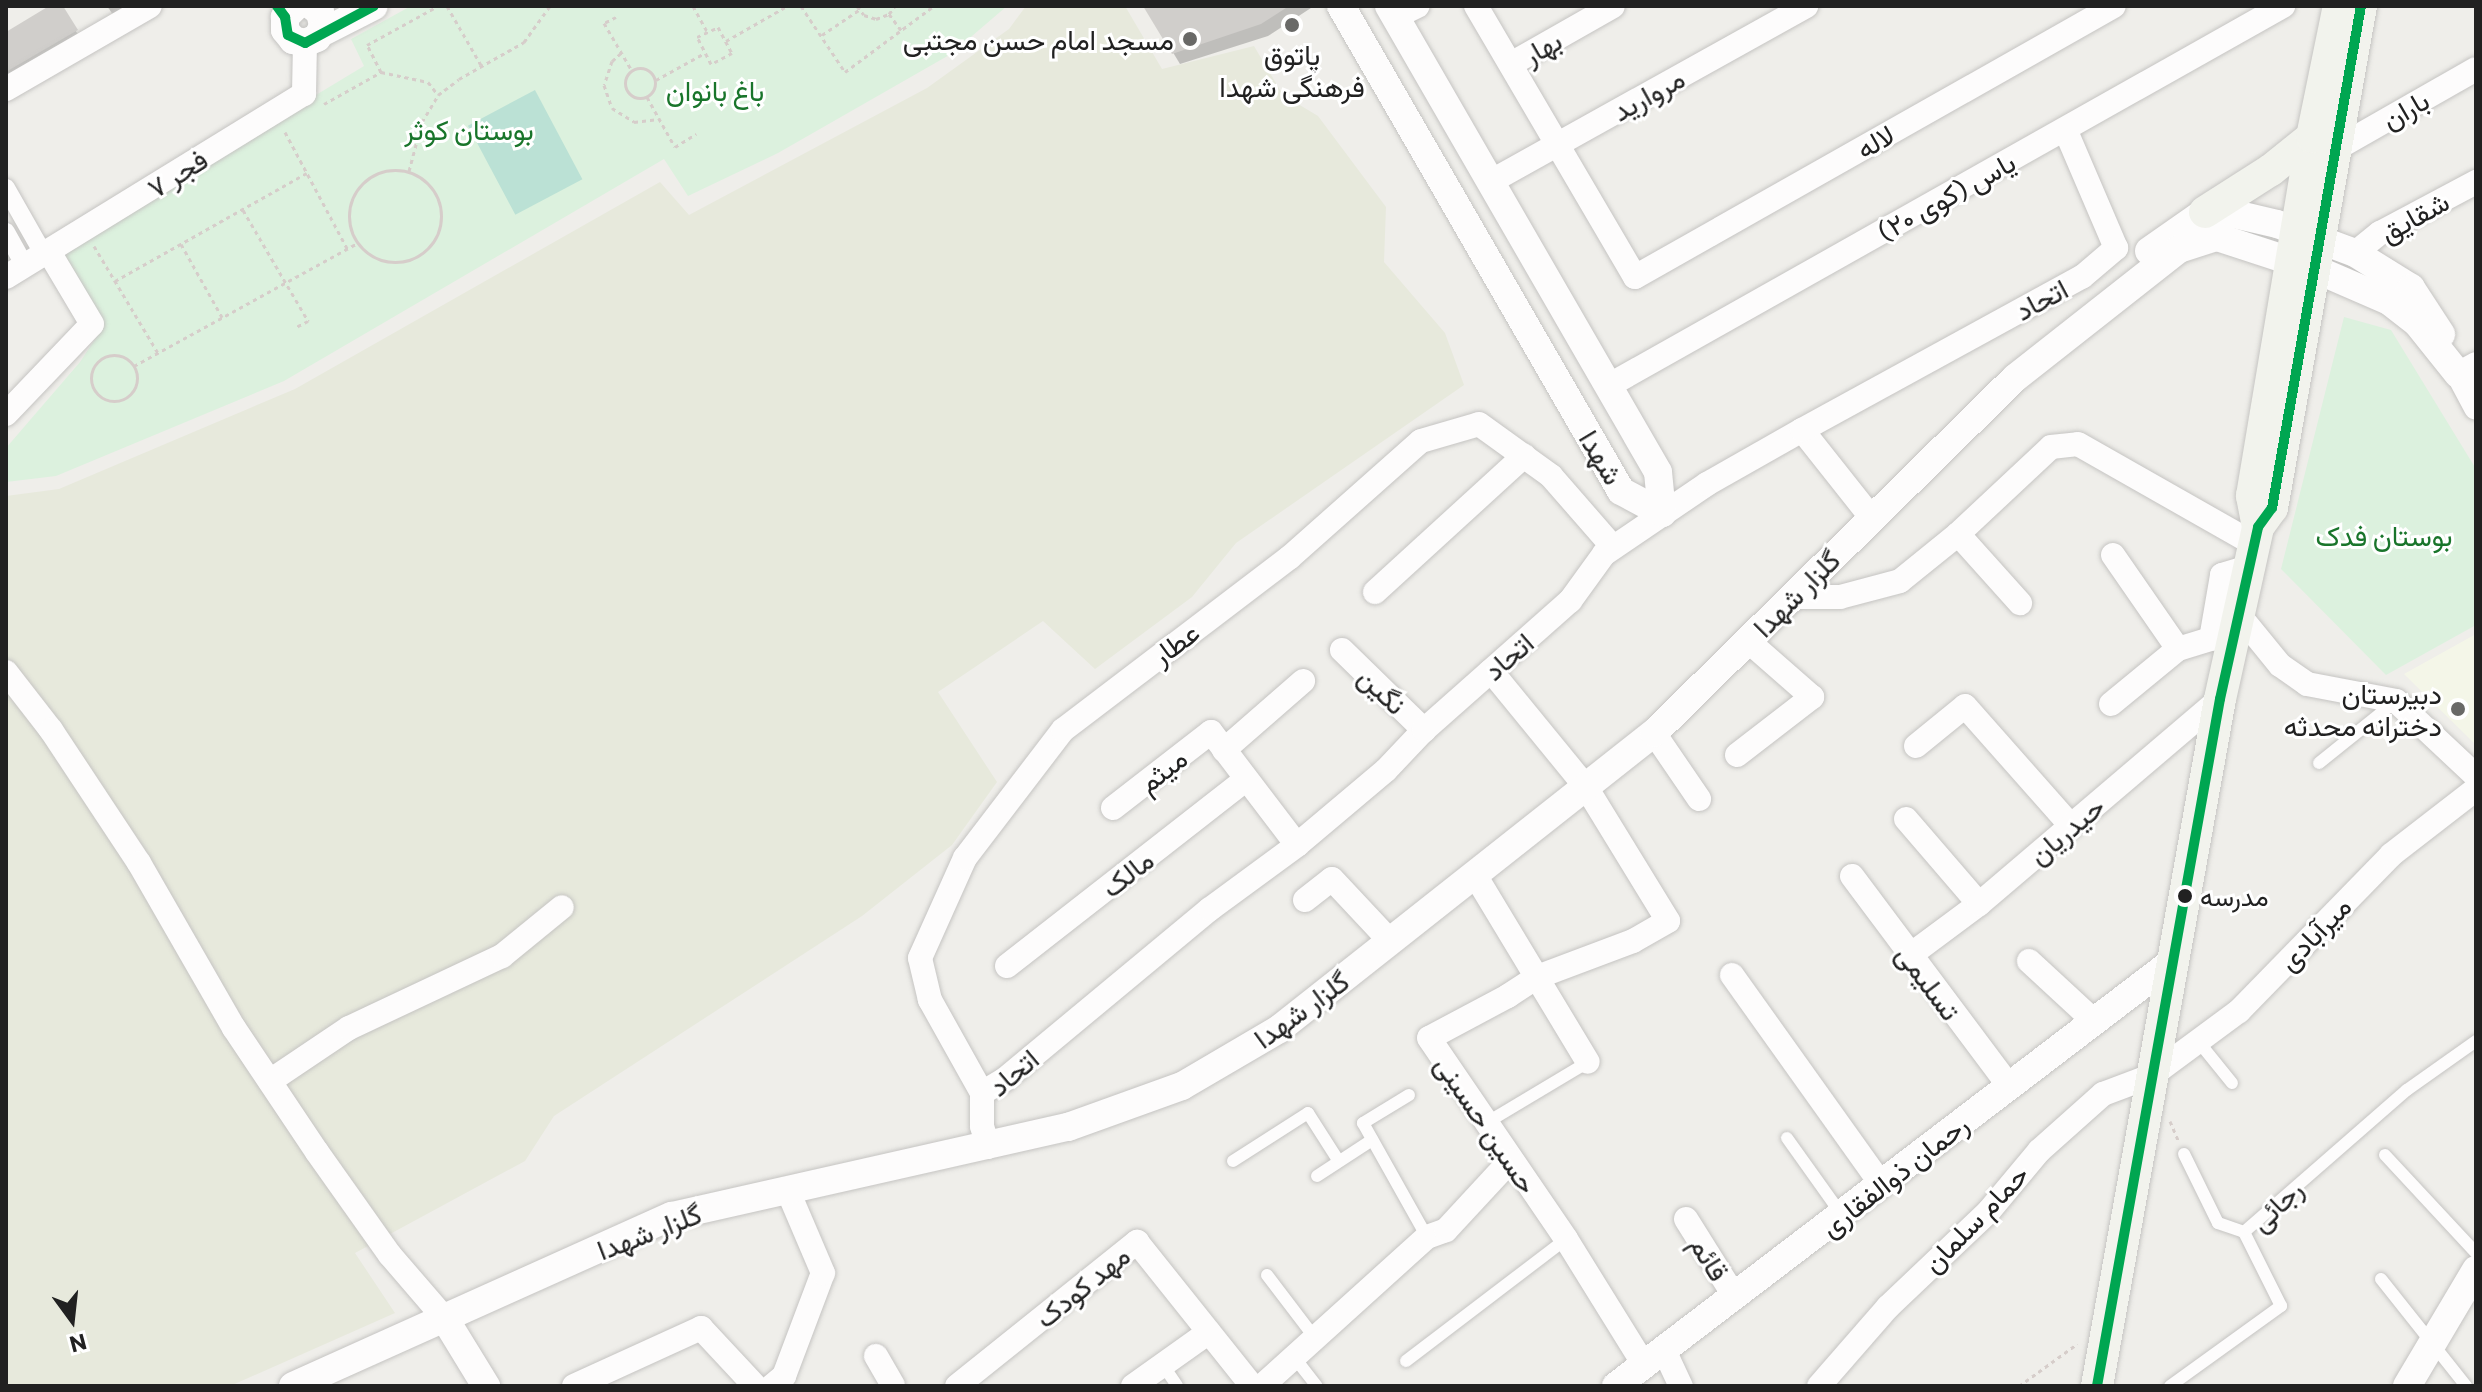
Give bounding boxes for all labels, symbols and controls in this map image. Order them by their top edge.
marker: پاتوق فرهنگی شهدا [1283,16,1301,34]
place label: مسجد امام حسن مجتبی [903,22,1174,56]
street label: بهار [1517,23,1567,71]
marker: مسجد امام حسن مجتبی [1181,30,1199,48]
place label: پاتوق فرهنگی شهدا [1219,37,1365,103]
street label: مروارید [1606,61,1690,127]
park label: باغ بانوان [666,73,764,107]
street label: باران [2376,82,2434,136]
park label: بوستان کوثر [404,112,534,146]
street label: لاله [1850,117,1900,165]
street label: فجر ۷ [141,142,213,204]
street label: یاس (کوی ۲۰) [1871,144,2021,248]
street label: شقایق [2374,183,2454,249]
street label: اتحاد [2009,271,2073,327]
street label: شهدا [1573,424,1631,490]
park label: بوستان فدک [2315,518,2453,552]
street label: گلزار شهدا [1746,543,1846,643]
street label: عطار [1145,615,1205,671]
street label: اتحاد [1476,625,1540,687]
street label: نگین [1352,659,1414,721]
place label: دبیرستان دخترانه محدثه [2284,676,2442,742]
marker: دبیرستان دخترانه محدثه [2449,700,2467,718]
street label: میثم [1131,740,1193,800]
street label: حیدریان [2021,789,2111,871]
street label: مالک [1094,842,1160,904]
place label: مدرسه [2200,880,2269,912]
marker: مدرسه [2177,888,2193,904]
street label: میرآبادی [2271,889,2357,977]
street label: تسلیمی [1890,938,1968,1026]
street label: گلزار شهدا [1247,963,1355,1055]
street label: اتحاد [981,1041,1045,1103]
street label: حسین حسینی [1429,1049,1545,1199]
street label: رحمان ذوالفقاری [1813,1107,1975,1243]
street label: حمام سلمان [1915,1157,2035,1279]
street label: رجائی [2243,1172,2309,1238]
street label: گلزار شهدا [592,1196,706,1266]
street label: قائم [1683,1229,1737,1287]
street label: مهد کودک [1028,1238,1136,1334]
north arrow [32,1280,112,1360]
text: N [67,1328,90,1359]

